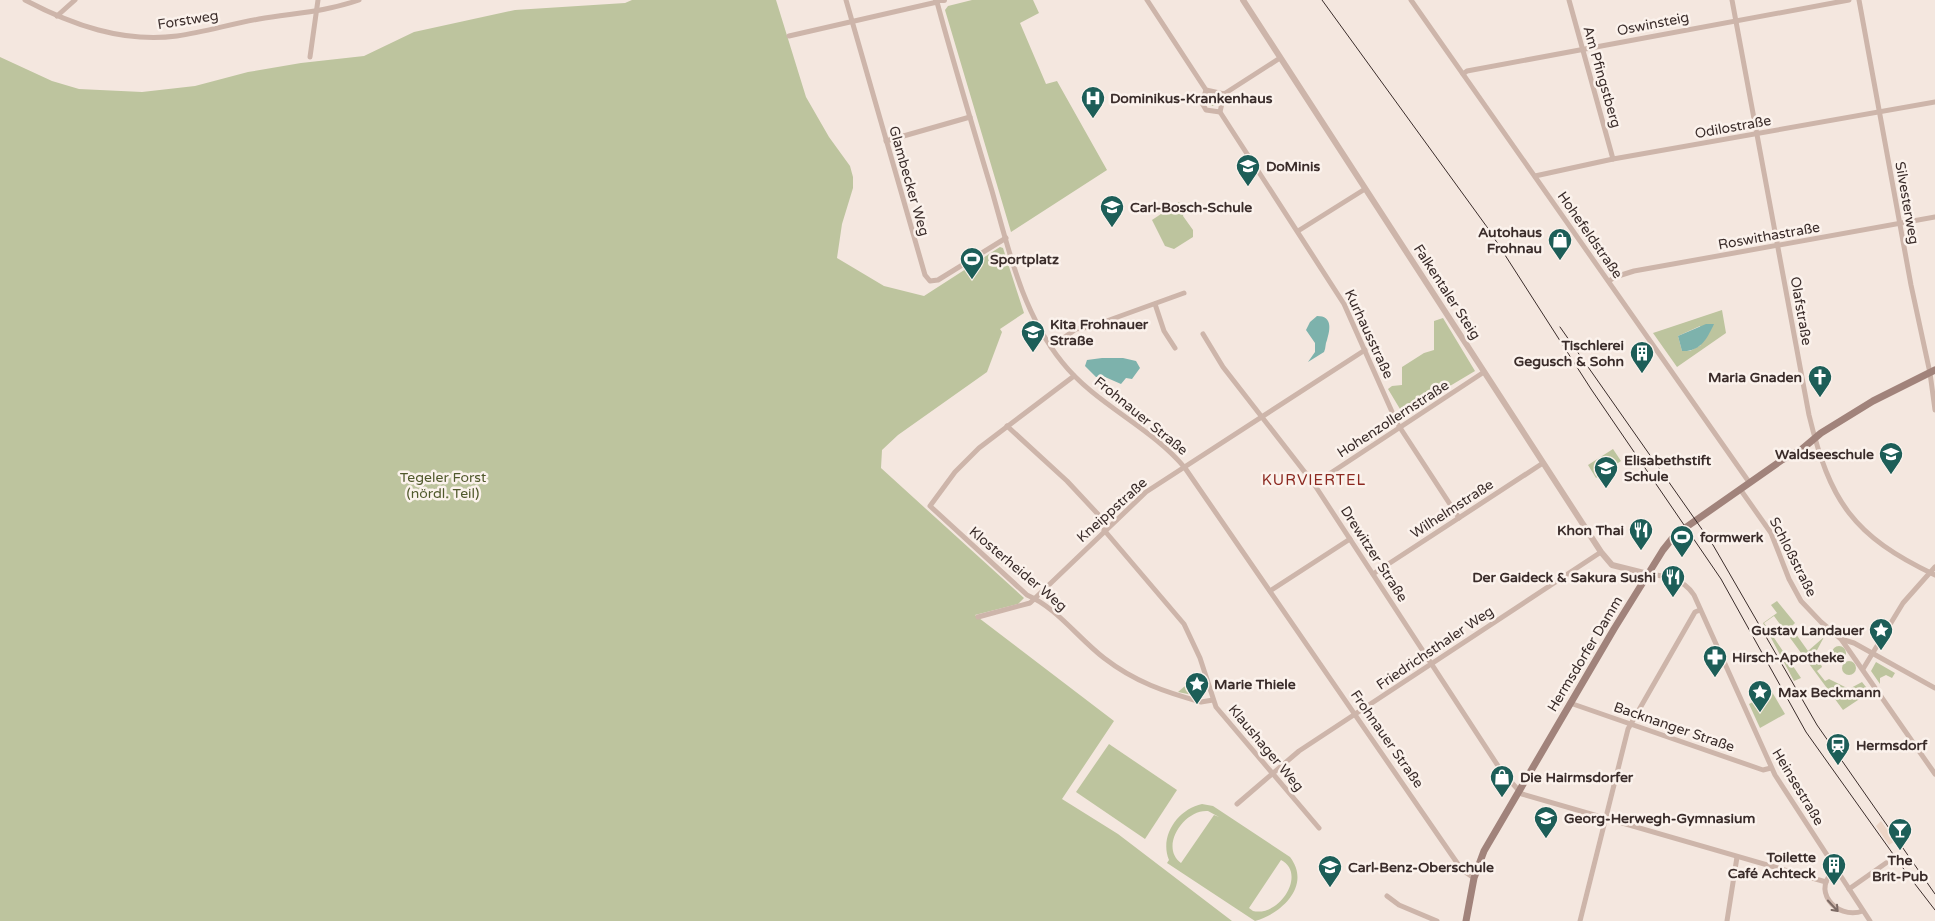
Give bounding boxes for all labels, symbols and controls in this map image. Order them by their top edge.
street label: Forstweg [156,7,220,33]
street label: Oswinsteig [1615,9,1691,39]
street label: Am Pfingstberg [1579,24,1625,130]
hospital icon: Dominikus-Krankenhaus [1080,85,1106,119]
place label: Dominikus-Krankenhaus [1110,90,1273,107]
street label: Odilostraße [1694,112,1773,142]
street label: Glambecker Weg [885,124,933,238]
school or university icon: DoMinis [1235,153,1261,187]
place label: DoMinis [1266,158,1320,175]
street label: Silvesterweg [1891,160,1923,246]
street label: Hohefeldstraße [1554,188,1626,282]
school or university icon: Carl-Bosch-Schule [1099,194,1125,228]
place label: Carl-Bosch-Schule [1130,199,1252,216]
street label: Roswithastraße [1717,219,1821,253]
place label: Autohaus Frohnau [1478,224,1542,257]
shop icon: Autohaus Frohnau [1547,227,1573,261]
street label: Falkentaler Steig [1410,241,1484,343]
sports icon: Sportplatz [959,246,985,280]
place label: Sportplatz [990,251,1059,268]
street label: Olafstraße [1787,275,1815,347]
street label: Kurhausstraße [1341,287,1397,381]
place label: Kita Frohnauer Straße [1050,316,1149,349]
school or university icon: Kita Frohnauer Straße [1020,319,1046,353]
place label: Tischlerei Gegusch & Sohn [1514,337,1624,370]
building icon: Tischlerei Gegusch & Sohn [1629,340,1655,374]
church icon: Maria Gnaden [1807,364,1833,398]
place label: Maria Gnaden [1708,369,1802,386]
street label: Frohnauer Straße [1091,373,1191,459]
street label: Hohenzollernstraße [1334,376,1452,461]
school or university icon: Waldseeschule [1878,441,1904,475]
place label: Waldseeschule [1775,446,1874,463]
place label: Elisabethstift Schule [1624,452,1712,485]
school or university icon: Elisabethstift Schule [1593,455,1619,489]
park label: Tegeler Forst (nördl. Teil) [400,469,487,502]
district label: KURVIERTEL [1262,471,1366,489]
street label: Kneippstraße [1073,474,1151,546]
street label: Wilhelmstraße [1407,476,1497,542]
street label: Drewitzer Straße [1337,503,1411,605]
street label: Schloßstraße [1766,514,1820,600]
restaurant icon: Khon Thai [1628,517,1654,551]
place label: Khon Thai [1557,522,1624,539]
street label: Klosterheider Weg [966,523,1070,615]
sports icon: formwerk [1669,524,1695,558]
place label: formwerk [1699,529,1764,546]
restaurant icon: Der Gaideck & Sakura Sushi [1660,564,1686,598]
place label: Der Gaideck & Sakura Sushi [1472,569,1656,586]
street label: Hermsdorfer Damm [1544,593,1626,715]
street label: Friedrichsthaler Weg [1373,602,1497,694]
place icon: Gustav Landauer [1868,617,1894,651]
place label: Gustav Landauer [1751,622,1865,639]
pharmacy icon: Hirsch-Apotheke [1702,644,1728,678]
place label: Hirsch-Apotheke [1732,649,1844,666]
place icon: Marie Thiele [1184,671,1210,705]
place label: Marie Thiele [1214,676,1296,693]
place icon: Max Beckmann [1747,679,1773,713]
place label: Max Beckmann [1778,684,1881,701]
street label: Frohnauer Straße [1347,687,1427,791]
street label: Backnanger Straße [1611,698,1737,756]
street label: Klaushager Weg [1225,701,1307,795]
station icon: Hermsdorf [1825,732,1851,766]
place label: Hermsdorf [1856,737,1928,754]
street label: Heinsestraße [1768,745,1828,829]
shop icon: Die Hairmsdorfer [1489,764,1515,798]
place label: Die Hairmsdorfer [1520,769,1634,786]
school or university icon: Georg-Herwegh-Gymnasium [1533,805,1559,839]
place label: Georg-Herwegh-Gymnasium [1564,810,1755,827]
bar icon: The Brit-Pub [1887,817,1913,851]
place label: Toilette Café Achteck [1728,849,1816,882]
building icon: Toilette Café Achteck [1821,852,1847,886]
place label: The Brit-Pub [1872,852,1928,885]
school or university icon: Carl-Benz-Oberschule [1317,854,1343,888]
place label: Carl-Benz-Oberschule [1348,859,1494,876]
one-way arrow [1826,899,1838,912]

